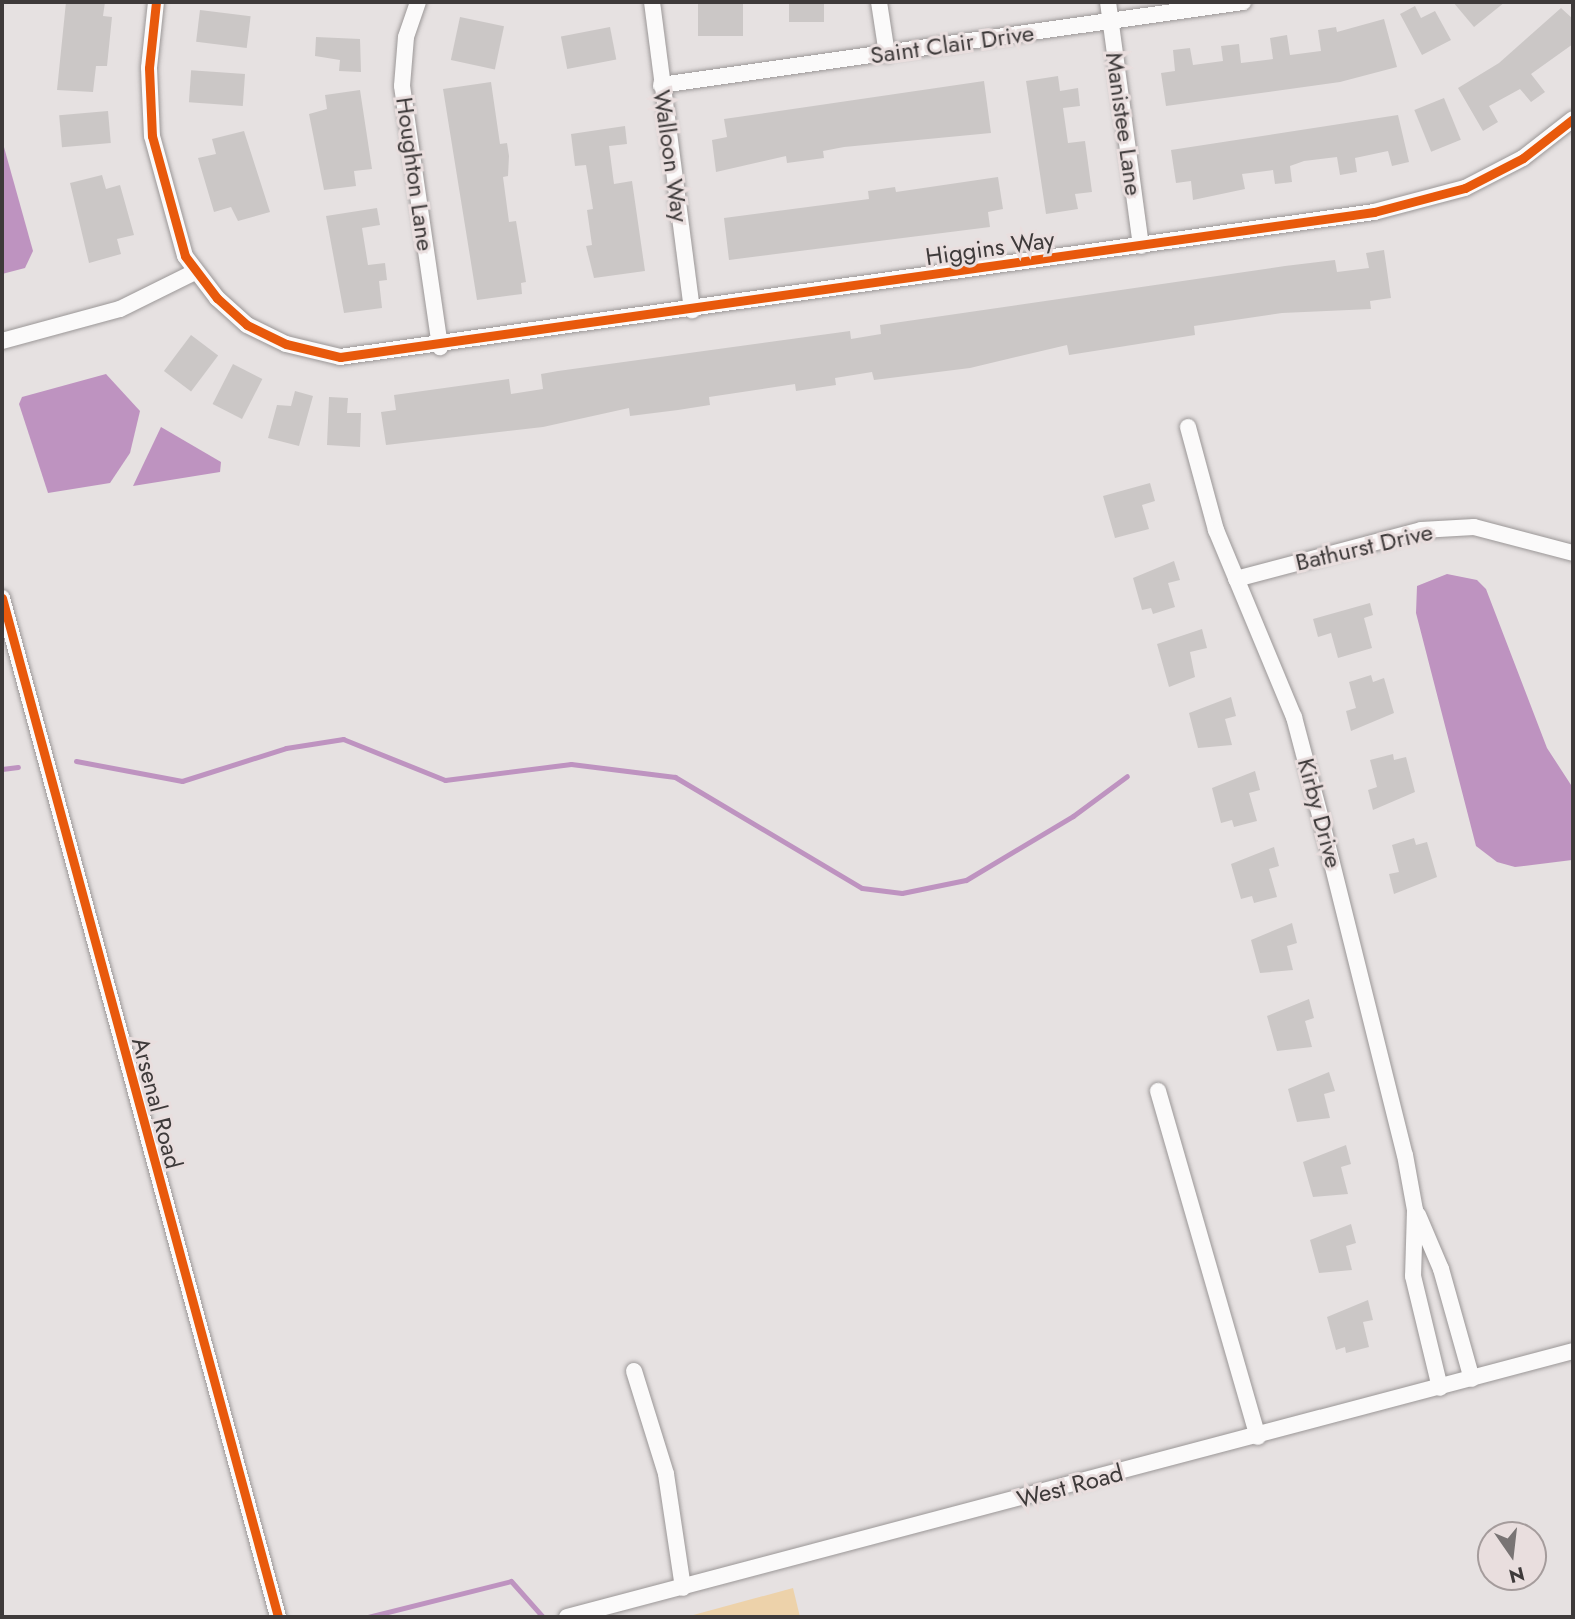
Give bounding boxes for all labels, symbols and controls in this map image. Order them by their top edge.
street label: Saint Clair Drive [868,18,1036,70]
street label: Manistee Lane [1100,50,1148,198]
street label: Walloon Way [647,88,695,224]
street label: Houghton Lane [390,95,440,253]
street label: Higgins Way [924,225,1056,271]
street label: Bathurst Drive [1293,517,1435,577]
street label: Kirby Drive [1292,755,1348,871]
street label: Arsenal Road [126,1034,188,1172]
street label: West Road [1014,1458,1126,1514]
north arrow [1477,1521,1547,1591]
text: N [1506,1560,1527,1590]

